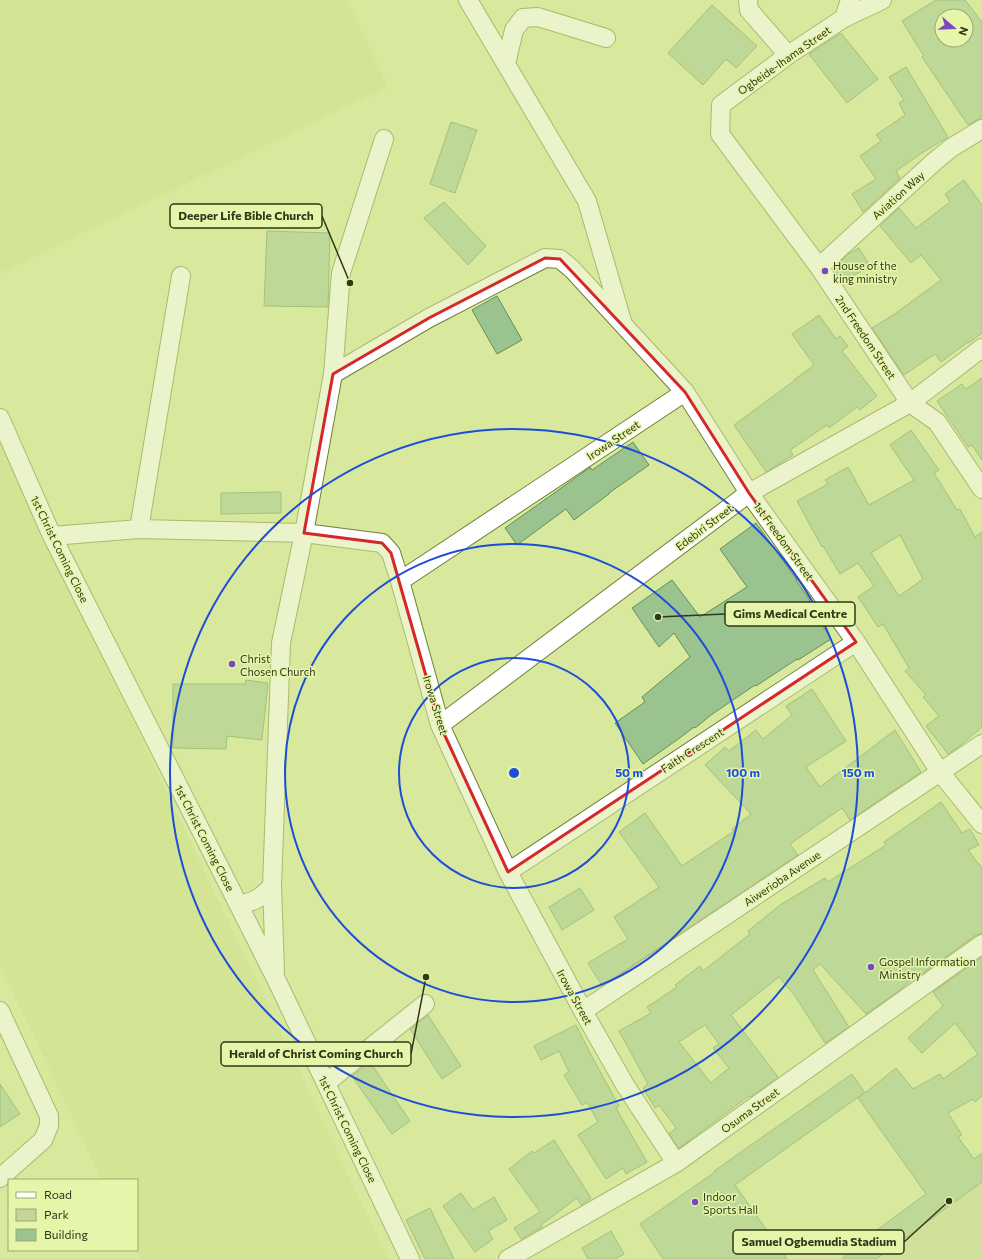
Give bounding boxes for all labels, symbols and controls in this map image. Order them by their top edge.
north arrow [934,8,974,48]
street label: Ogbeide-Ihama Street [735,23,833,97]
text: N [956,25,971,37]
street label: Aviation Way [869,168,927,222]
callout: Deeper Life Bible Church [170,204,322,228]
text: Deeper Life Bible Church [178,208,314,222]
place label: House of the king ministry [833,259,898,285]
marker: House of the king ministry [820,266,830,276]
street label: 2nd Freedom Street [833,293,899,382]
street label: Irowa Street [584,417,642,463]
street label: 1st Christ Coming Close [28,493,92,605]
street label: 1st Freedom Street [751,499,817,583]
street label: Edebiri Street [673,501,736,553]
callout: Gims Medical Centre [725,602,855,626]
text: Gims Medical Centre [733,606,847,620]
place label: Christ Chosen Church [240,652,315,678]
marker: Christ Chosen Church [227,659,237,669]
street label: Irowa Street [421,674,451,737]
street label: Faith Crescent [658,725,726,775]
text: 50 m [615,765,643,779]
text: 100 m [726,765,760,779]
text: 150 m [841,765,875,779]
centre of rings [507,766,521,780]
street label: 1st Christ Coming Close [173,783,238,893]
street label: Aiwerioba Avenue [741,847,823,908]
place label: Gospel Information Ministry [879,955,976,981]
marker: Gospel Information Ministry [866,962,876,972]
street label: Irowa Street [554,967,596,1027]
callout: Herald of Christ Coming Church [221,1042,411,1066]
text: Herald of Christ Coming Church [229,1046,403,1060]
street label: 1st Christ Coming Close [316,1073,380,1185]
street label: Osuma Street [718,1084,782,1135]
legend [8,1179,138,1251]
text: Road [44,1187,72,1201]
place label: Indoor Sports Hall [703,1190,758,1216]
marker: Indoor Sports Hall [690,1197,700,1207]
text: Park [44,1207,70,1221]
text: Building [44,1227,88,1241]
callout: Samuel Ogbemudia Stadium [733,1230,904,1254]
text: Samuel Ogbemudia Stadium [742,1234,896,1248]

